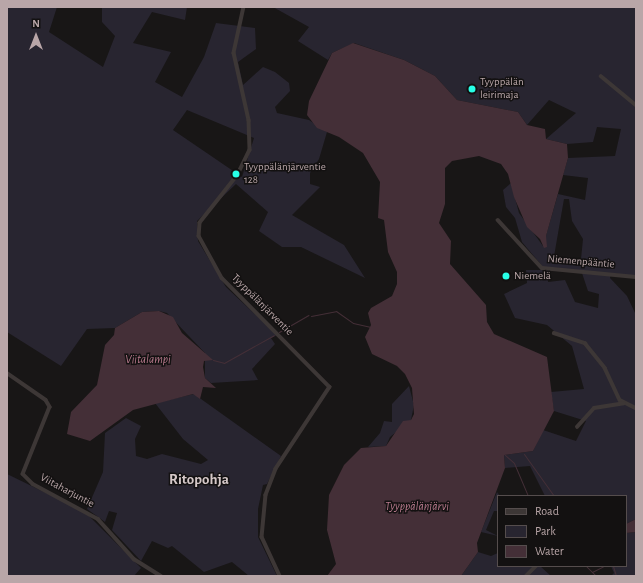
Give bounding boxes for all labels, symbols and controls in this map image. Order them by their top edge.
north arrow [16,16,56,56]
text: N [32,18,40,29]
place label: Tyyppälän leirimaja [480,76,524,102]
marker: Tyyppälän leirimaja [467,84,477,94]
place label: Tyyppälänjärventie 128 [244,161,326,187]
marker: Tyyppälänjärventie 128 [231,169,241,179]
street label: Niemenpääntie [547,252,615,272]
place label: Niemelä [514,269,551,283]
street label: Tyyppälänjärventie [228,271,296,339]
marker: Niemelä [501,271,511,281]
water label: Viitalampi [125,353,171,367]
street label: Viitaharjuntie [38,471,96,511]
district label: Ritopohja [169,471,229,489]
legend [497,495,627,567]
water label: Tyyppälänjärvi [385,500,449,514]
text: Road [535,505,559,517]
text: Park [535,525,556,537]
text: Water [535,545,564,557]

